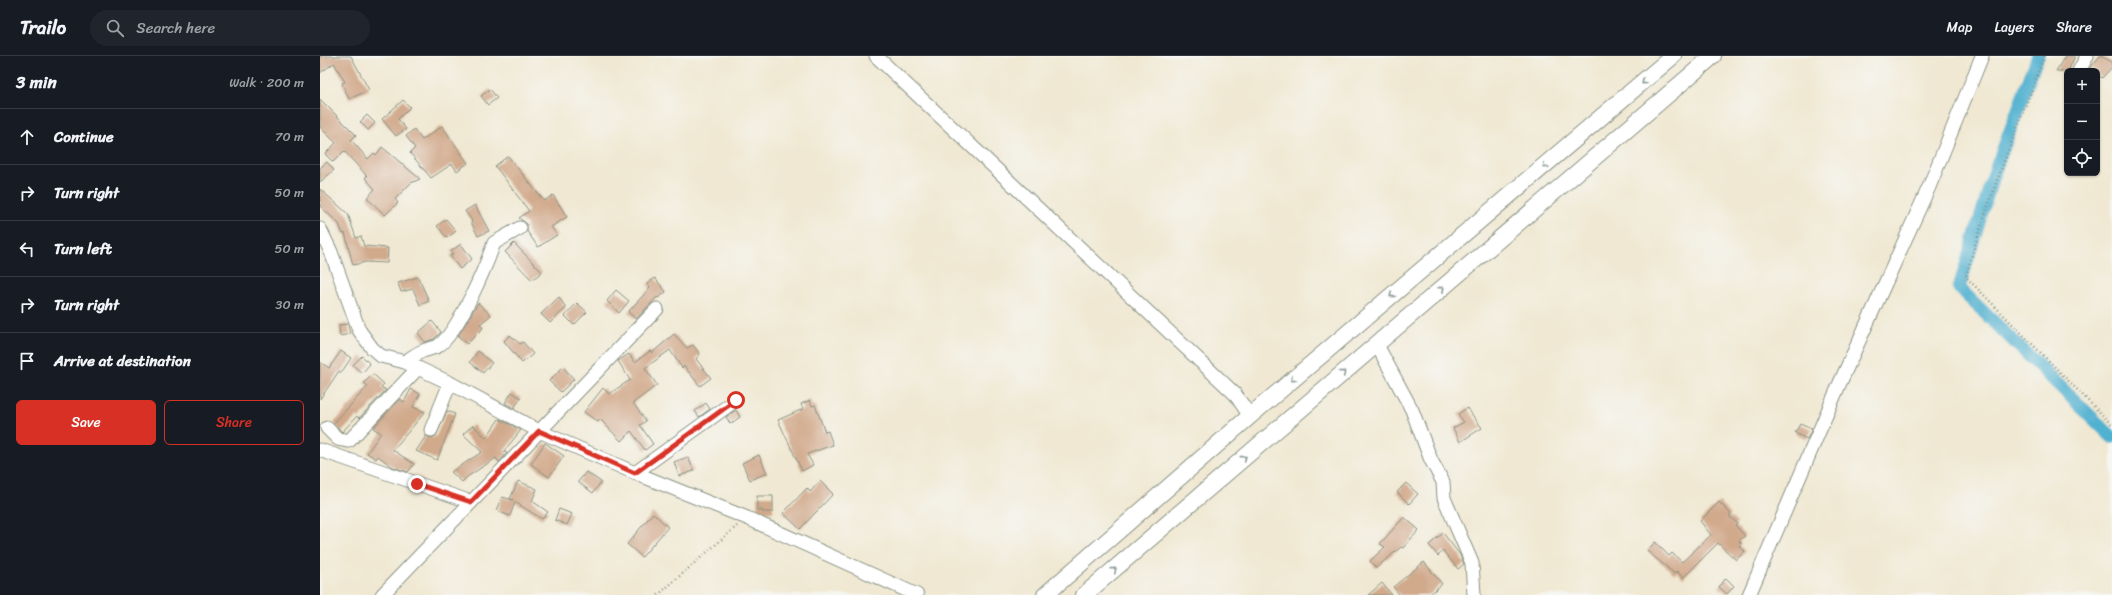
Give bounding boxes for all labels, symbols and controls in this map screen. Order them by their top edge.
search box [90,10,370,46]
text: Trailo [20,11,66,44]
text: Search here [136,15,215,41]
text: Map [1947,15,1972,40]
text: Layers [1994,15,2034,40]
text: Share [2056,15,2092,40]
icon: search [104,17,126,39]
text: 3 min [16,67,57,97]
map controls [2064,68,2100,176]
button: + [2064,68,2100,104]
text: Walk · 200 m [229,71,304,94]
one-way arrow [1641,77,1648,84]
button: − [2064,104,2100,140]
text: Continue [54,124,114,150]
text: 70 m [275,125,304,148]
icon: ahead [16,126,38,148]
button: locate [2064,140,2100,176]
one-way arrow [1542,161,1549,168]
text: Turn right [54,180,119,206]
text: 50 m [274,181,304,204]
icon: right [16,182,38,204]
text: Turn left [54,236,112,262]
text: 50 m [274,237,304,260]
icon: left [16,238,38,260]
one-way arrow [1437,286,1445,293]
one-way arrow [1390,291,1397,298]
text: Turn right [54,292,119,318]
text: 30 m [275,293,304,316]
icon: right [16,294,38,316]
text: Arrive at destination [54,348,191,374]
icon: arrive [16,350,38,372]
one-way arrow [1339,371,1346,378]
one-way arrow [1291,375,1298,382]
route start [727,391,745,409]
button: Save [16,400,156,445]
button: Share [164,400,304,445]
one-way arrow [1240,455,1247,462]
route end [408,475,426,493]
one-way arrow [1109,567,1117,574]

